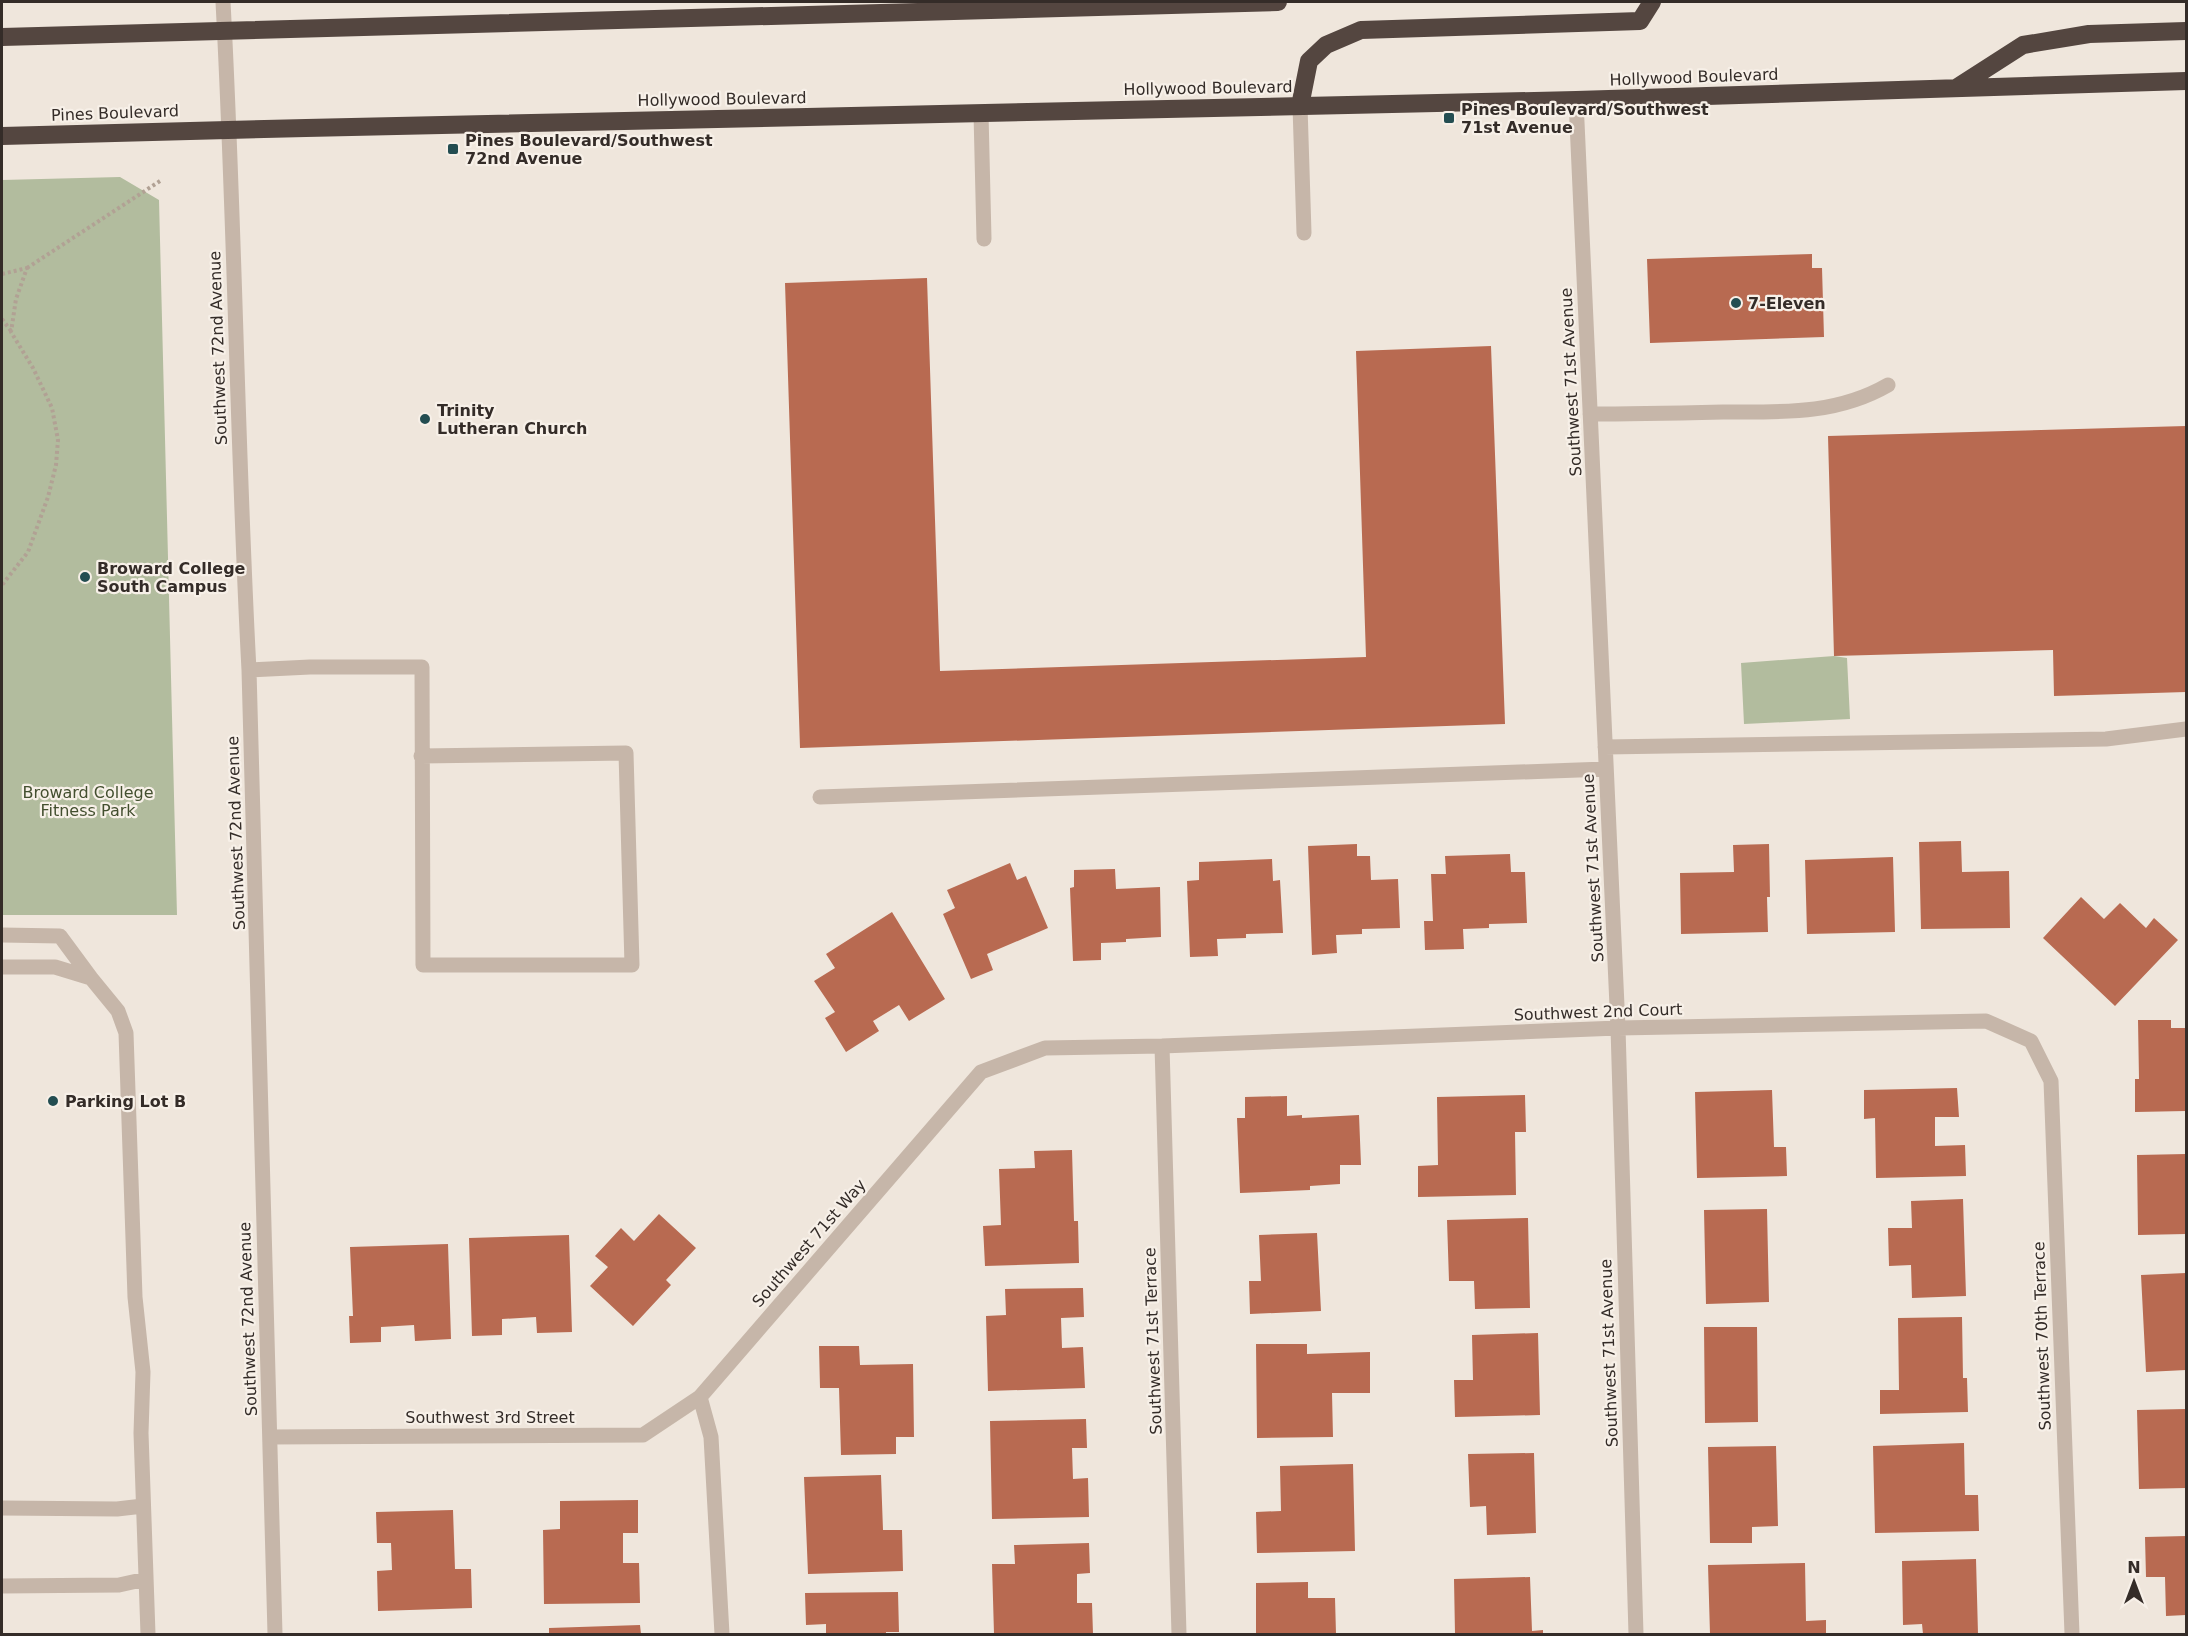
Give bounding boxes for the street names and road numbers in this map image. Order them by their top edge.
street label: Hollywood Boulevard [1609,65,1779,89]
street label: Hollywood Boulevard [1123,77,1293,99]
street label: Hollywood Boulevard [637,88,807,110]
street label: Pines Boulevard [51,101,179,125]
street label: Southwest 72nd Avenue [205,251,231,445]
street label: Southwest 71st Avenue [1557,287,1585,477]
street label: Southwest 72nd Avenue [223,736,249,930]
street label: Southwest 71st Avenue [1579,773,1607,963]
street label: Southwest 2nd Court [1513,1000,1683,1024]
street label: Southwest 71st Way [748,1175,870,1311]
street label: Southwest 72nd Avenue [235,1222,261,1416]
street label: Southwest 70th Terrace [2029,1241,2055,1431]
street label: Southwest 71st Terrace [1140,1247,1166,1435]
street label: Southwest 71st Avenue [1596,1258,1622,1448]
street label: Southwest 3rd Street [405,1408,575,1427]

